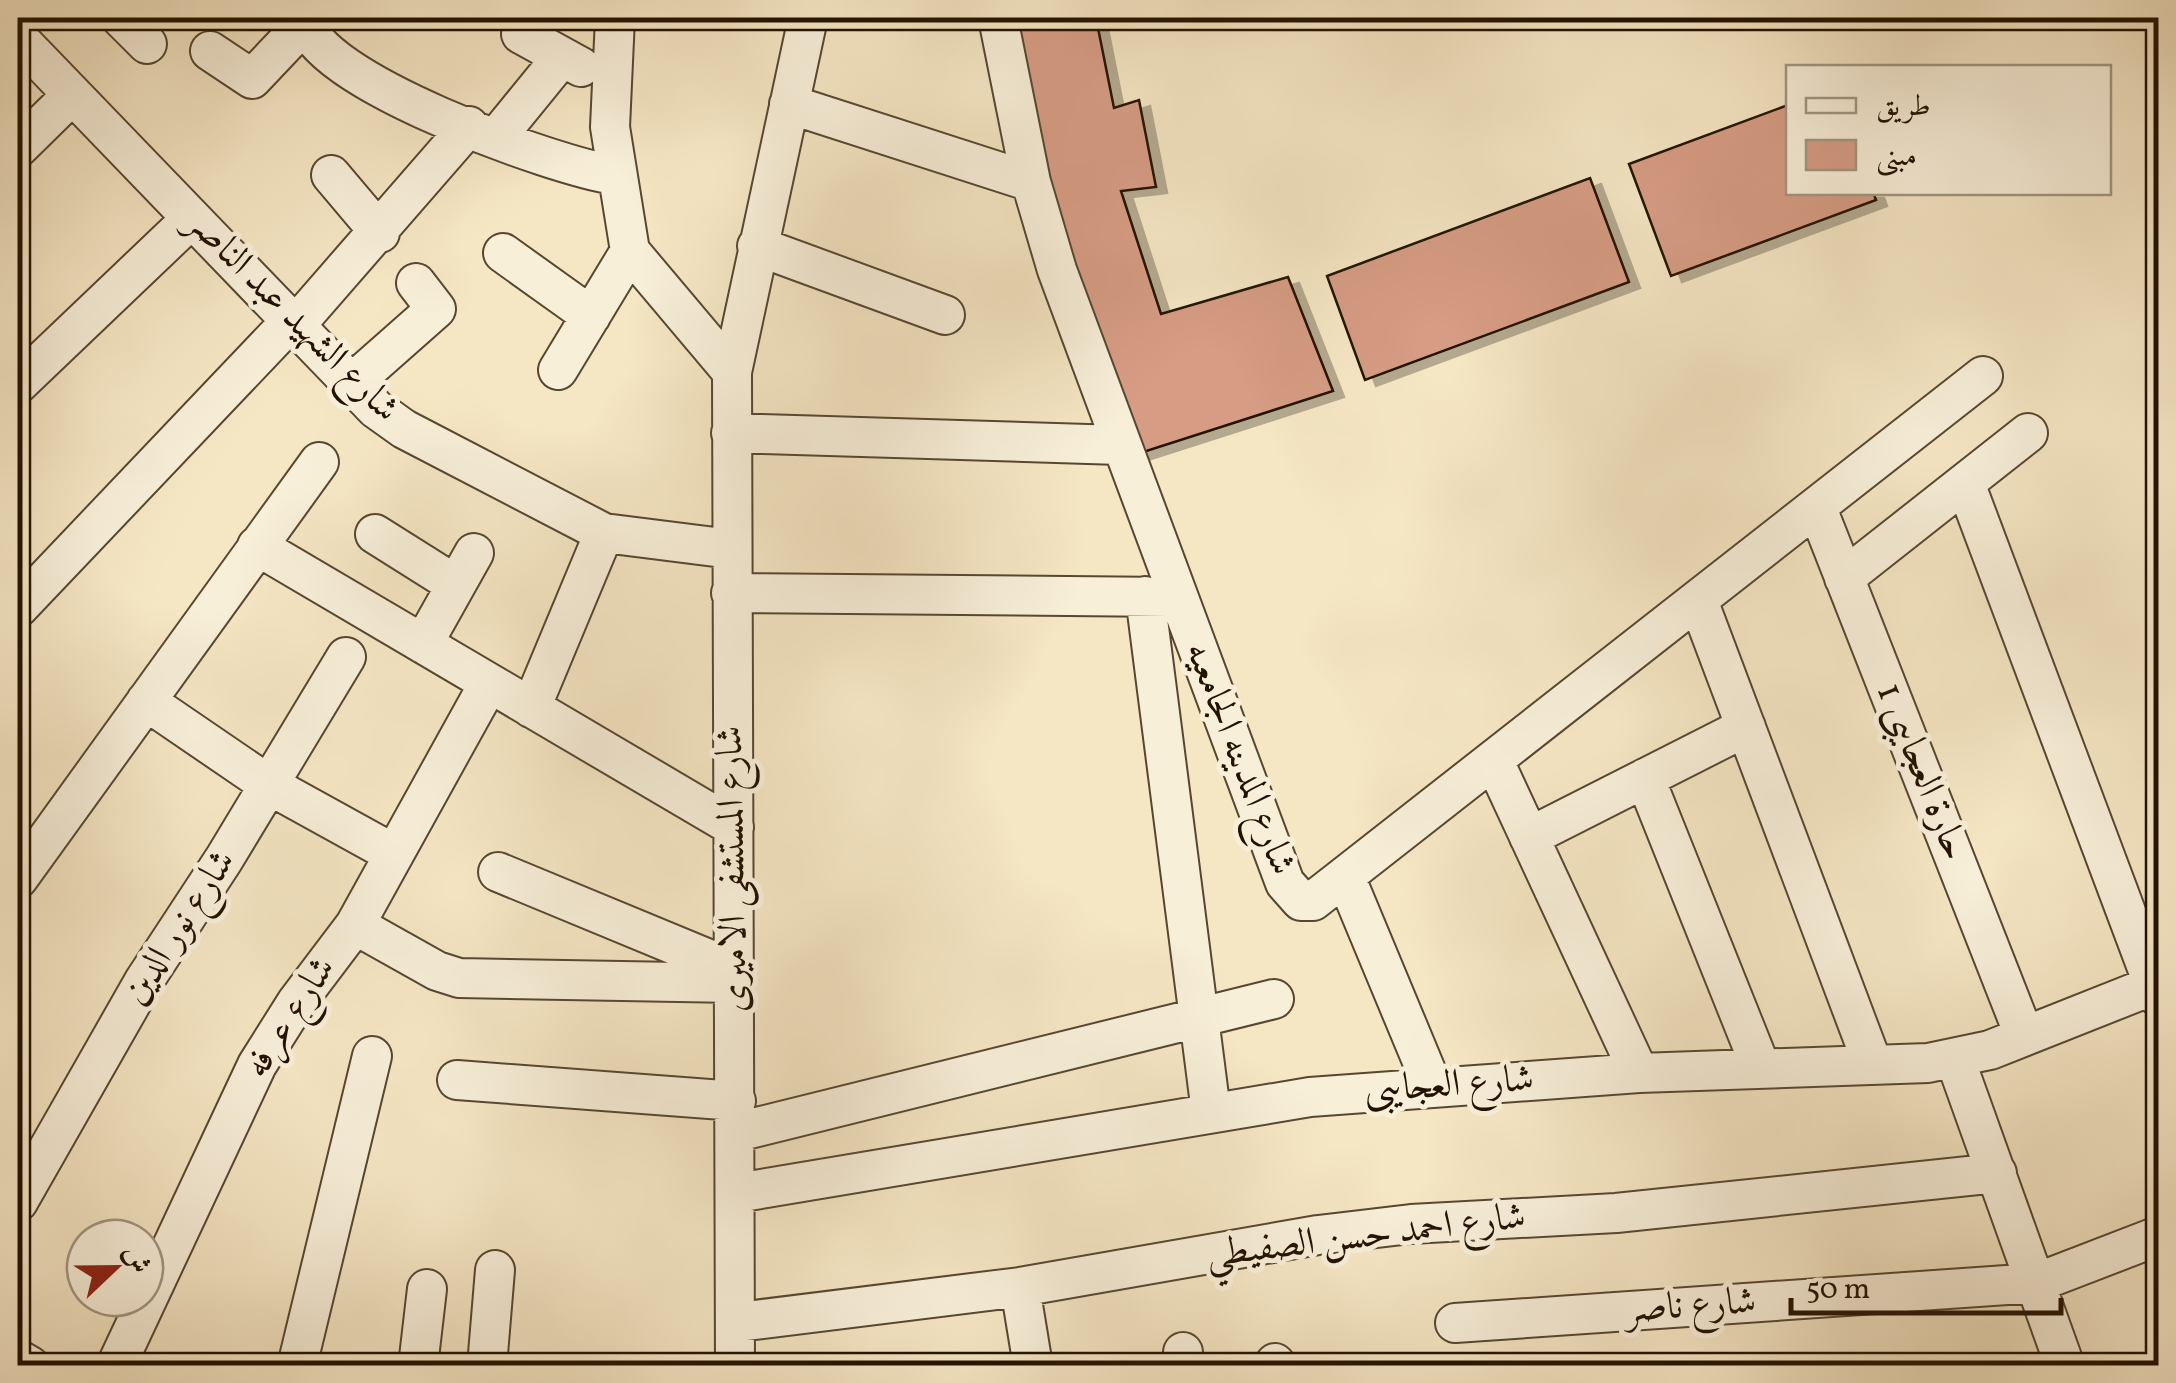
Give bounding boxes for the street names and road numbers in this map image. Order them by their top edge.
street label: شارع الشهيد عبد الناصر [170,196,411,436]
street label: شارع المدينه الجامعيه [1169,635,1308,884]
street label: حارة العجايبى 1 [1861,675,1981,869]
street label: شارع المستشفى الاميرى [705,725,764,1013]
street label: شارع نور الدين [110,840,251,1017]
street label: شارع عرفه [232,947,351,1090]
street label: شارع العجايبى [1362,1054,1536,1119]
street label: شارع احمد حسن الصفيطي [1203,1191,1530,1289]
street label: شارع ناصر [1620,1276,1758,1339]

